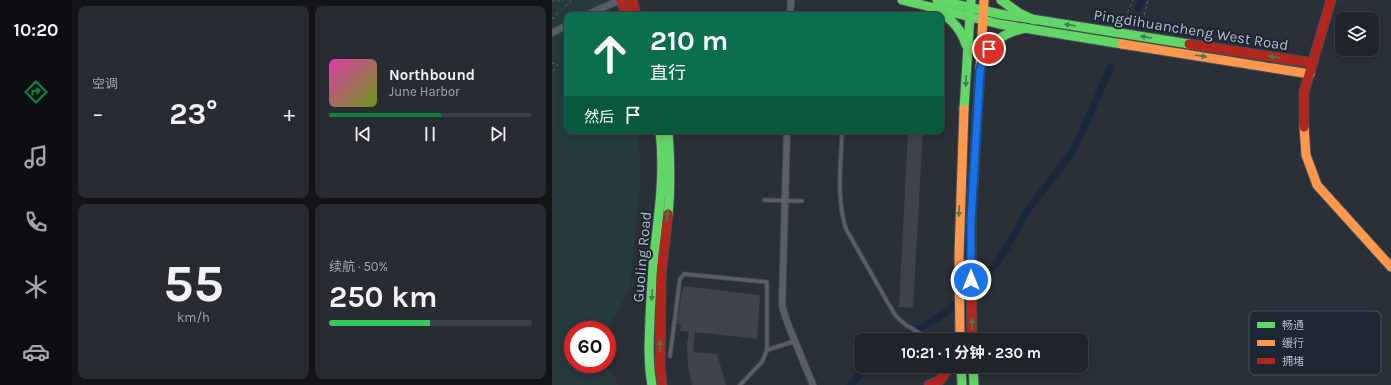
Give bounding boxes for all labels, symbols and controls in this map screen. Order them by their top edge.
street label: Pingdihuancheng West Road [1092,6,1290,54]
map controls [1335,12,1379,56]
button: layers [1335,12,1379,56]
text: 10:20 [14,19,58,41]
one-way arrow [1064,22,1076,28]
text: 210 m [650,24,728,57]
icon: ahead [584,28,636,80]
pin [972,32,1006,66]
one-way arrow [1140,34,1152,40]
icon: arrive [978,38,1000,60]
one-way arrow [1195,53,1207,59]
one-way arrow [1268,54,1280,60]
text: 直行 [650,62,686,84]
text: Northbound [389,66,475,84]
one-way arrow [963,75,970,87]
text: 空调 [92,76,118,91]
icon: directions [22,78,50,106]
text: June Harbor [389,84,460,99]
text: 23° [169,96,218,132]
text: − [92,101,104,127]
text: + [283,101,295,127]
icon: arrive [622,104,644,126]
text: 然后 [584,108,614,126]
icon: previous [352,123,374,145]
icon: pause [419,123,441,145]
icon: next [487,123,509,145]
icon: music [22,143,50,171]
one-way arrow [956,205,962,218]
icon: phone [22,208,50,236]
one-way arrow [664,210,670,222]
street label: Guoling Road [629,211,655,303]
text: 55 [163,253,224,314]
text: 续航 · 50% [329,259,388,274]
position arrow [950,259,992,301]
icon: climate [22,273,50,301]
text: 250 km [329,279,437,315]
one-way arrow [648,289,655,301]
text: km/h [177,310,210,325]
legend [1249,311,1381,375]
one-way arrow [968,318,975,330]
text: 畅通 [1282,319,1304,332]
speed limit sign: 60 [564,321,616,373]
text: 缓行 [1282,337,1304,350]
icon: car [22,338,50,366]
one-way arrow [657,339,663,352]
text: 10:21 · 1 分钟 · 230 m [901,344,1041,362]
text: 拥堵 [1282,355,1304,368]

